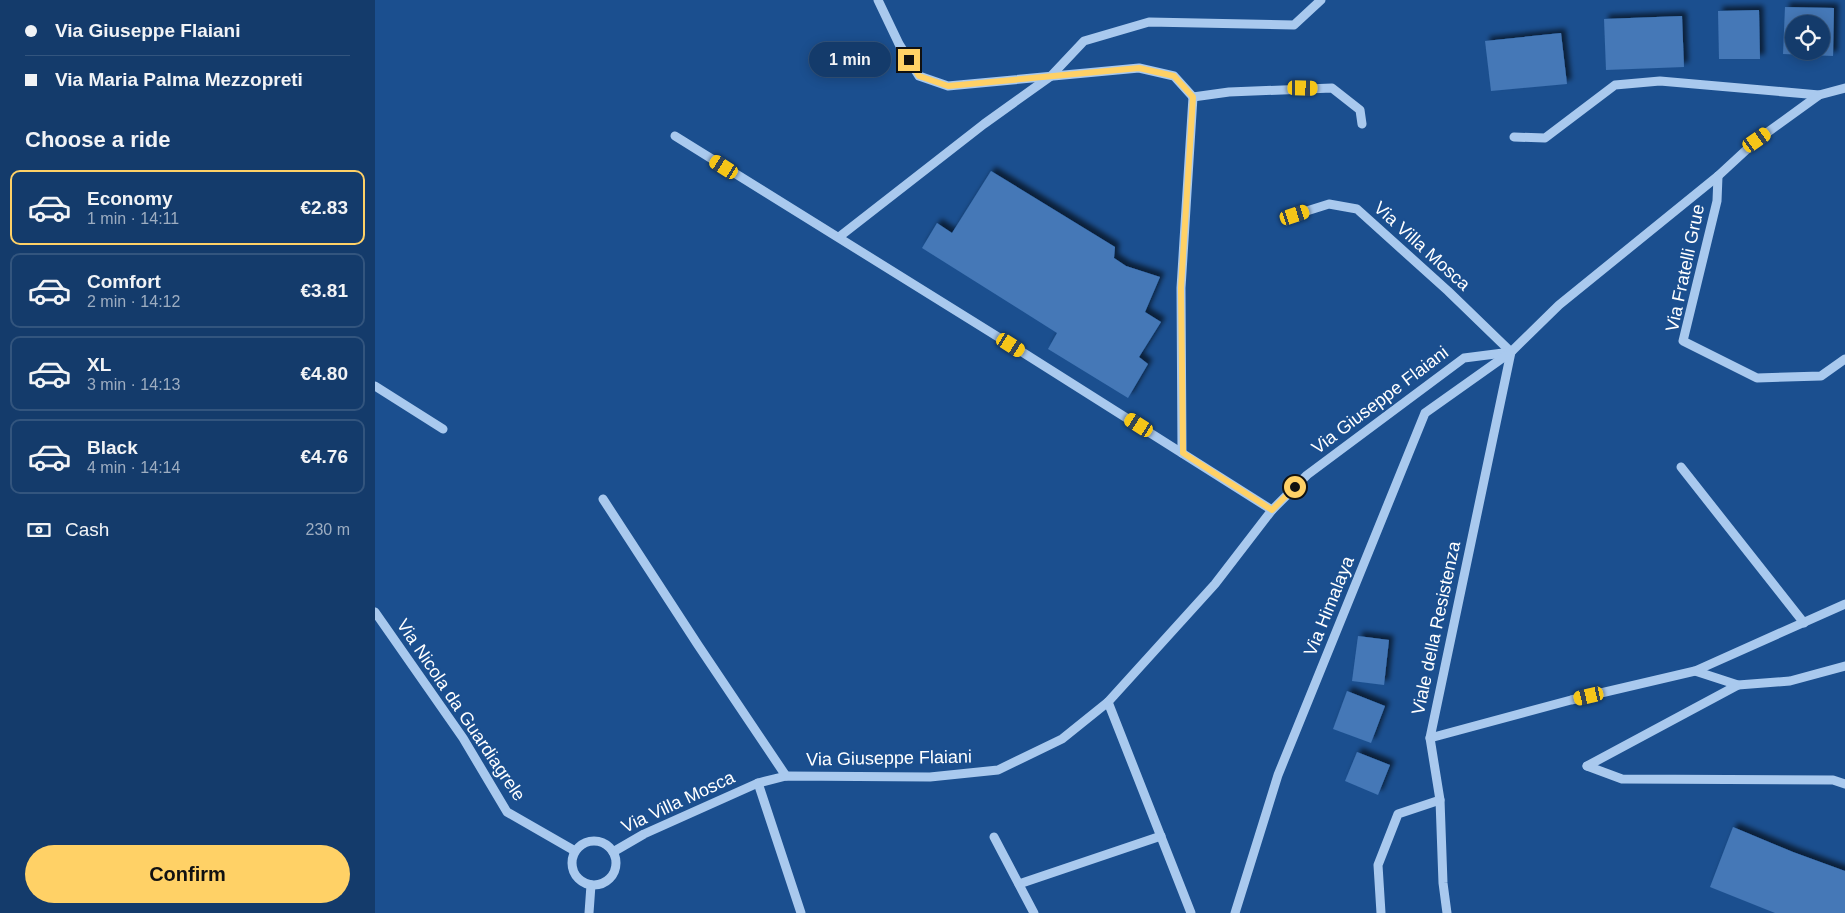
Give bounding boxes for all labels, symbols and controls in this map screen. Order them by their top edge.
map controls [1785,15,1830,60]
button: locate [1785,15,1830,60]
text: Via Giuseppe Flaiani [55,20,241,41]
callout: 1 min [809,42,891,78]
route end [898,49,920,71]
text: 1 min [829,51,871,68]
text: Via Maria Palma Mezzopreti [55,69,303,90]
car [1287,80,1318,96]
car [1740,125,1773,155]
text: Choose a ride [25,127,170,152]
car [707,153,740,181]
icon: car [27,185,72,230]
text: Economy [87,188,173,209]
text: €2.83 [300,197,348,218]
street label: Via Villa Mosca [1370,198,1475,295]
street label: Via Fratelli Grue [1662,202,1708,334]
car [1278,203,1311,227]
text: 1 min · 14:11 [87,210,179,227]
icon: car [27,268,72,313]
text: Comfort [87,271,161,292]
text: €3.81 [300,280,348,301]
text: 2 min · 14:12 [87,293,180,310]
car [994,331,1027,359]
street label: Via Giuseppe Flaiani [1308,342,1452,458]
icon: car [27,351,72,396]
text: XL [87,354,111,375]
text: €4.80 [300,363,348,384]
text: 3 min · 14:13 [87,376,180,393]
car [1122,411,1155,439]
icon: car [27,434,72,479]
text: Black [87,437,138,458]
text: €4.76 [300,446,348,467]
text: 4 min · 14:14 [87,459,180,476]
route start [1284,476,1306,498]
icon: cash [25,516,53,544]
text: Cash [65,519,109,540]
text: 230 m [306,521,350,538]
street label: Viale della Resistenza [1408,539,1464,717]
street label: Via Himalaya [1300,552,1358,659]
street label: Via Nicola da Guardiagrele [393,615,529,805]
car [1572,685,1605,707]
street label: Via Giuseppe Flaiani [806,747,972,769]
street label: Via Villa Mosca [618,767,739,837]
button: Confirm [25,845,350,903]

